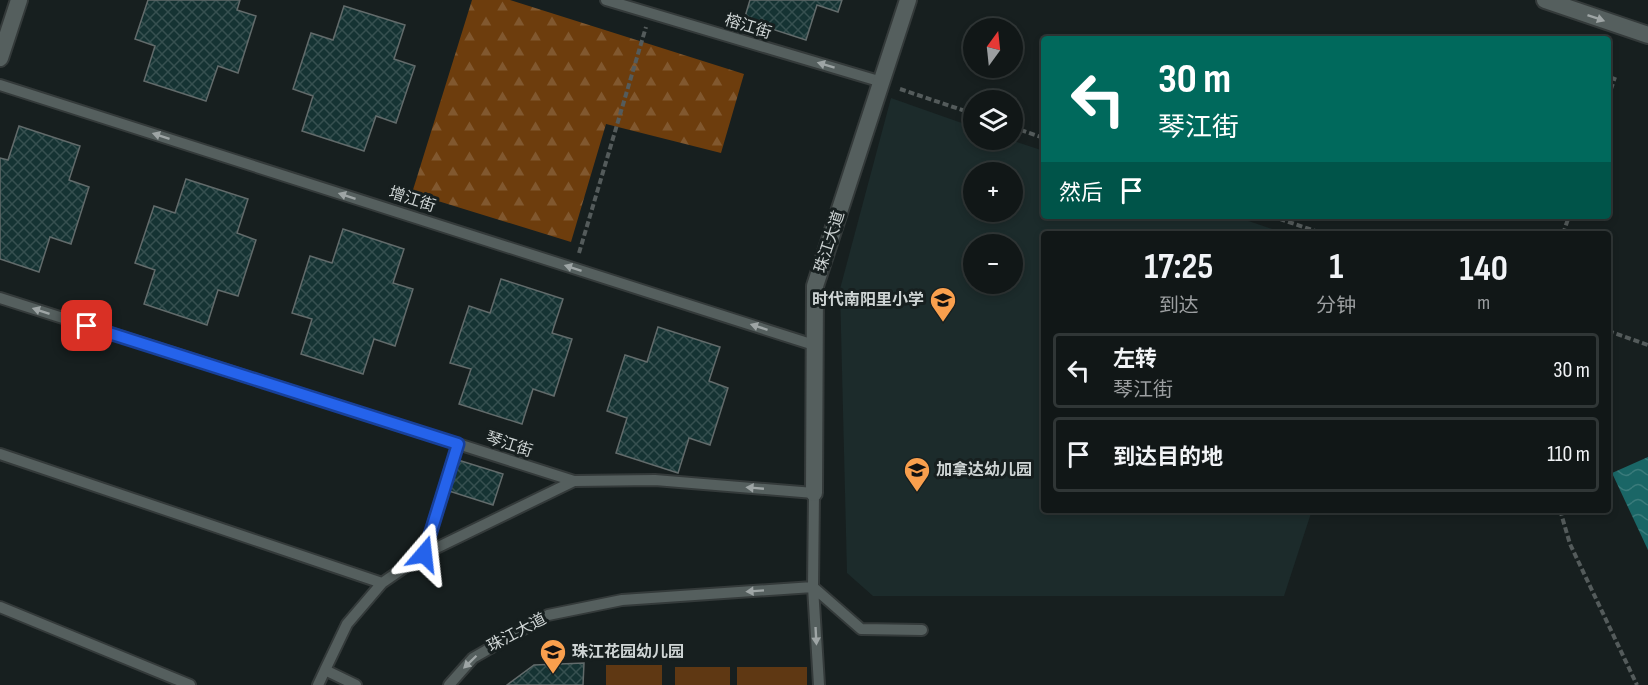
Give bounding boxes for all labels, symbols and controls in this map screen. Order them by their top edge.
street label: 榕江街 [722,11,774,43]
one-way arrow [1587,13,1605,23]
north arrow [963,18,1023,78]
map controls [963,18,1023,294]
text: 30 m [1158,54,1231,105]
one-way arrow [817,60,835,69]
icon: left [1059,60,1137,138]
button: layers [963,90,1023,150]
text: 琴江街 [1158,112,1239,144]
one-way arrow [152,131,170,140]
button: + [963,162,1023,222]
icon: arrive [1115,174,1148,207]
text: 然后 [1059,180,1103,207]
street label: 增江街 [386,184,438,216]
one-way arrow [338,190,356,200]
street label: 珠江大道 [811,209,849,275]
button: − [963,234,1023,294]
text: 17:25 [1144,246,1213,289]
text: 1 [1329,246,1343,289]
text: 140 [1460,248,1508,291]
one-way arrow [564,262,582,272]
school or university icon: 时代南阳里小学 [928,285,958,323]
place label: 时代南阳里小学 [812,290,924,310]
text: m [1477,291,1490,315]
text: 到达 [1159,294,1199,318]
text: 分钟 [1316,294,1356,318]
pin [61,300,112,351]
one-way arrow [32,306,50,315]
icon: arrive [70,309,103,342]
one-way arrow [750,322,768,331]
text: 左转 [1113,346,1157,373]
icon: left [1062,354,1095,387]
text: 30 m [1553,357,1590,384]
text: 琴江街 [1113,378,1173,402]
street label: 琴江街 [483,429,535,461]
icon: arrive [1062,438,1095,471]
text: 110 m [1547,441,1590,468]
text: 到达目的地 [1113,444,1223,471]
school or university icon: 加拿达幼儿园 [902,455,932,493]
place label: 加拿达幼儿园 [936,460,1032,480]
one-way arrow [746,484,765,493]
position arrow [392,522,456,586]
one-way arrow [745,586,764,595]
street label: 珠江大道 [484,610,550,656]
one-way arrow [811,626,820,645]
school or university icon: 珠江花园幼儿园 [538,637,568,675]
place label: 珠江花园幼儿园 [572,642,684,662]
one-way arrow [463,655,478,669]

